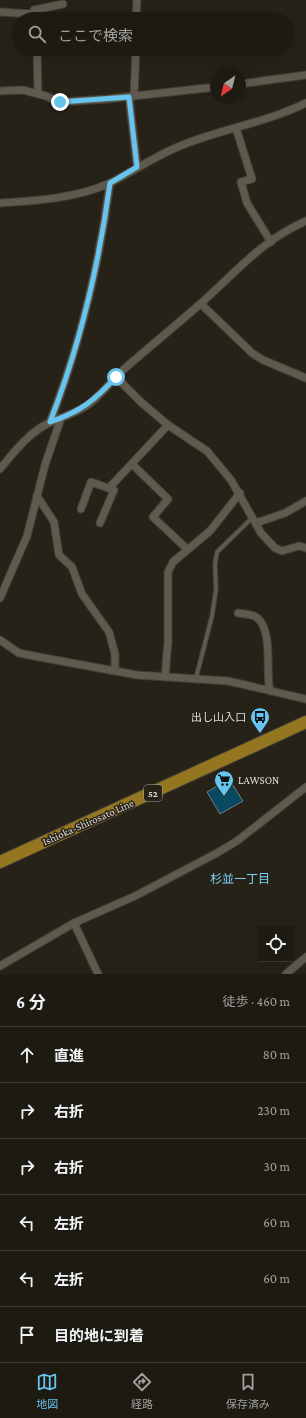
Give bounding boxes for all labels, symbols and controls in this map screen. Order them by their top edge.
search box [12,12,294,56]
icon: search [26,23,48,45]
text: ここで検索 [58,28,133,44]
north arrow [210,68,246,104]
route end [51,93,69,111]
route start [107,368,125,386]
bus stop icon: 出し山入口 [249,706,271,734]
place label: 出し山入口 [191,711,246,723]
supermarket icon: LAWSON [213,769,235,797]
place label: LAWSON [238,774,279,786]
road number: 52 [144,785,162,801]
street label: Ishioka-Shirosato Line [40,796,136,848]
district label: 杉並一丁目 [210,872,270,886]
map controls [258,926,294,962]
button: locate [258,926,294,962]
text: 6 分 [16,993,46,1012]
text: 徒歩 · 460 m [223,994,290,1009]
icon: ahead [16,1044,38,1066]
text: 80 m [263,1047,290,1062]
text: 直進 [54,1048,84,1064]
icon: right [16,1100,38,1122]
text: 230 m [257,1103,290,1118]
text: 右折 [54,1104,84,1120]
icon: right [16,1156,38,1178]
text: 30 m [264,1159,290,1174]
text: 右折 [54,1160,84,1176]
icon: left [16,1212,38,1234]
text: 60 m [263,1215,290,1230]
text: 左折 [54,1216,84,1232]
icon: left [16,1268,38,1290]
text: 60 m [263,1271,290,1286]
text: 左折 [54,1272,84,1288]
icon: arrive [16,1324,38,1346]
text: 目的地に到着 [54,1328,144,1344]
tab: 地図 [36,1371,58,1411]
tab: 経路 [131,1371,153,1411]
tab: 保存済み [226,1371,270,1411]

